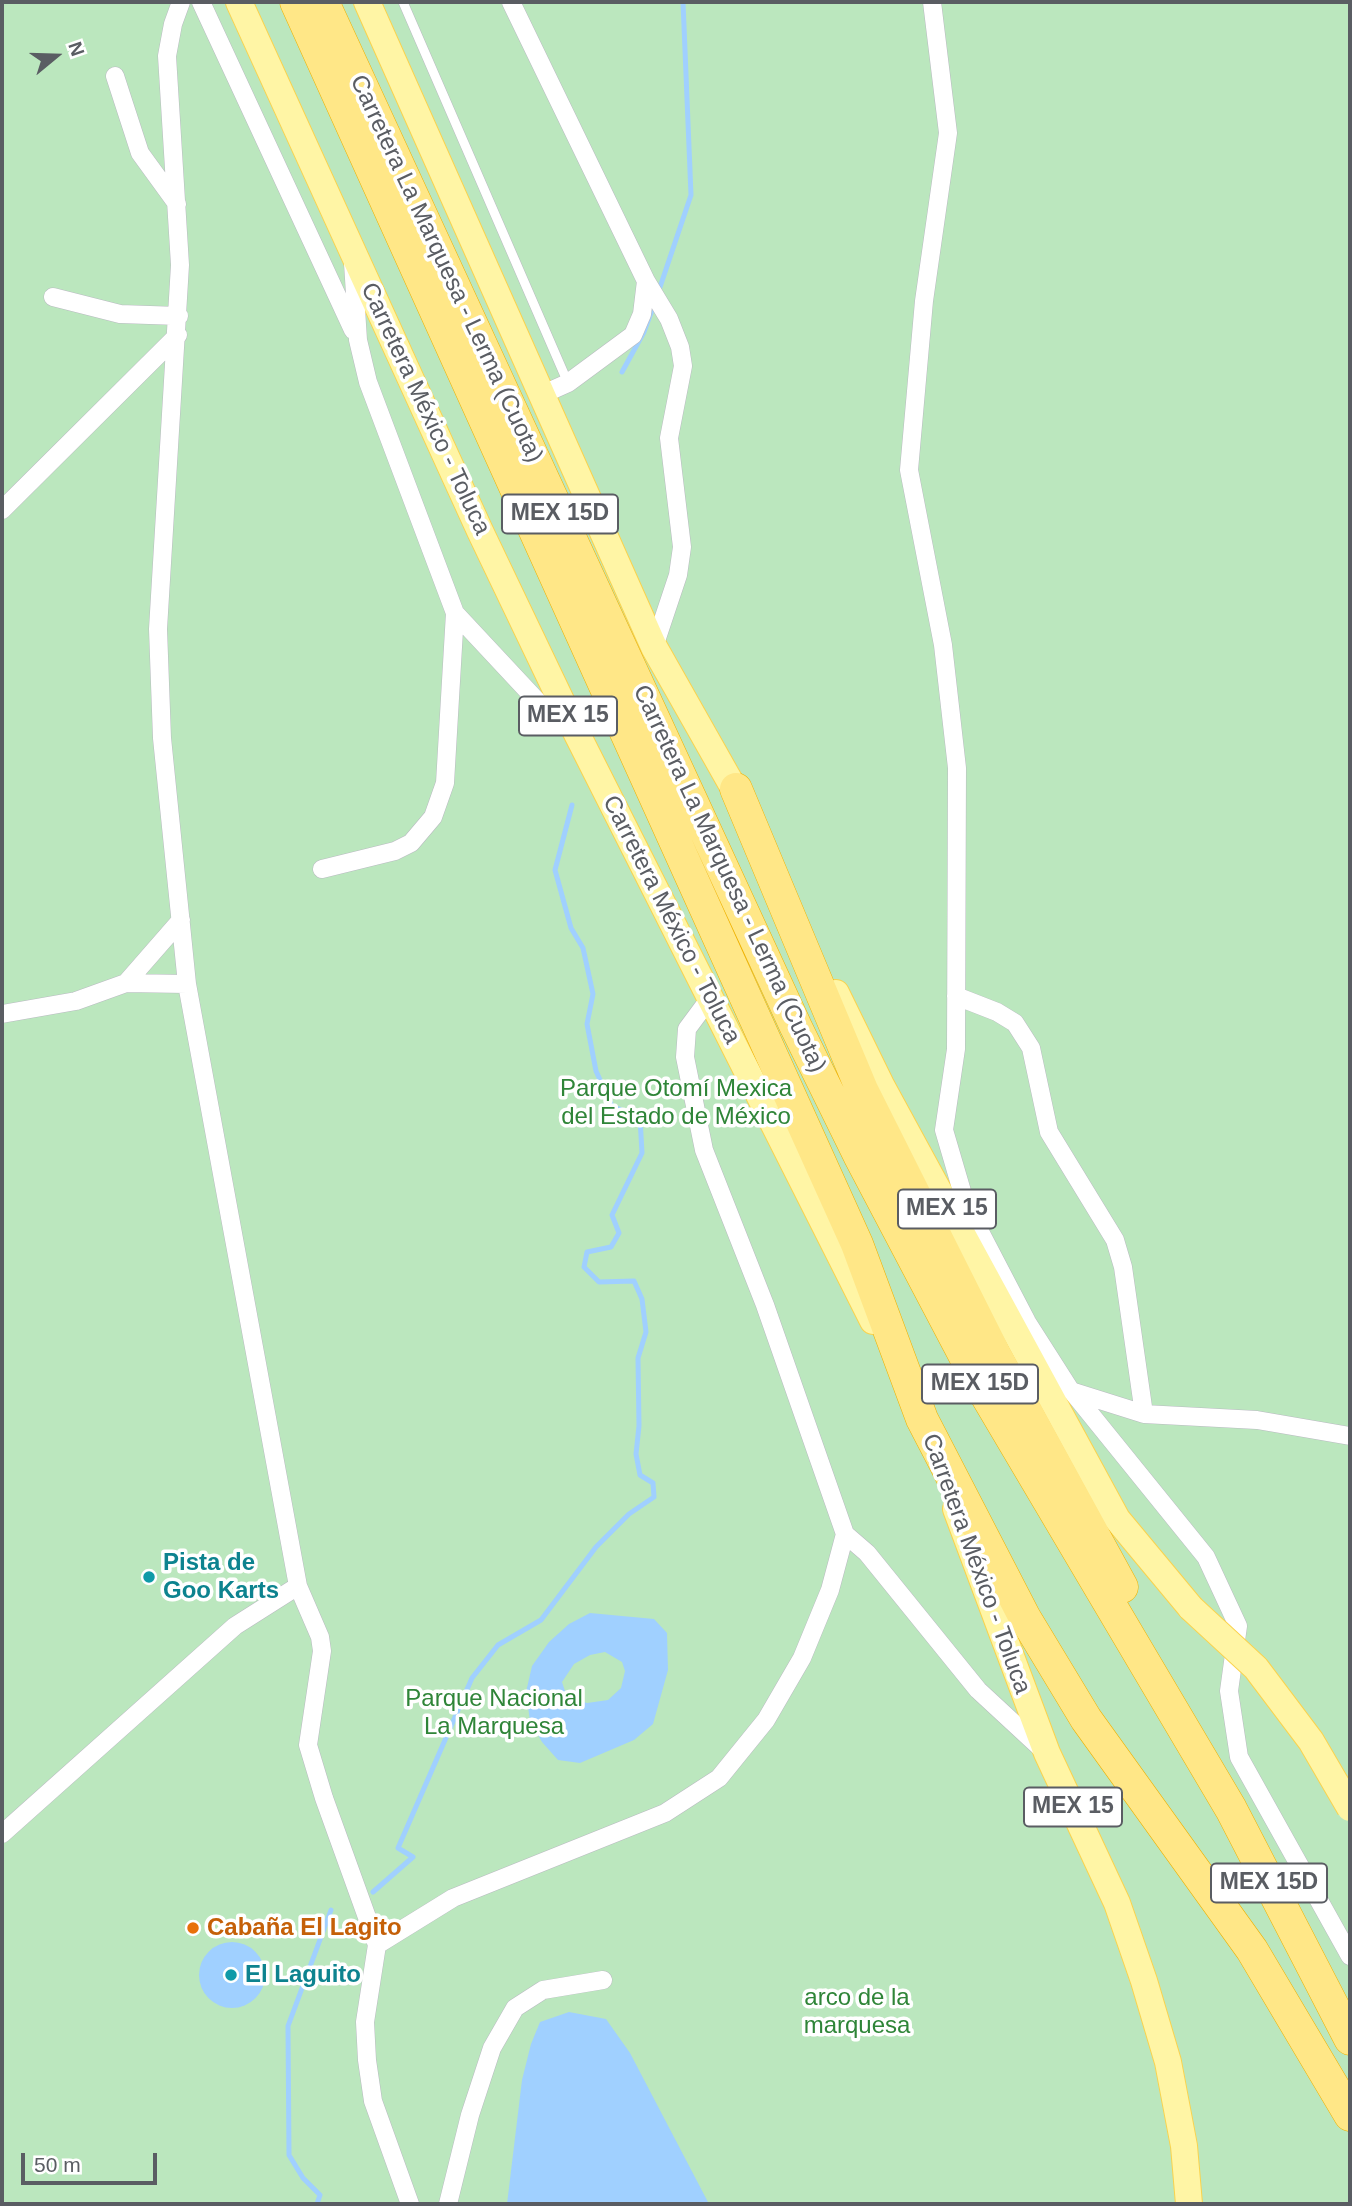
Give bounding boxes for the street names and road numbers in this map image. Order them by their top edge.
street label: Carretera La Marquesa - Lerma (Cuota) [343,71,549,467]
street label: Carretera México - Toluca [354,278,496,540]
road number: MEX 15D [502,494,618,534]
street label: Carretera La Marquesa - Lerma (Cuota) [626,681,832,1077]
road number: MEX 15 [519,696,617,736]
street label: Carretera México - Toluca [596,791,746,1049]
road number: MEX 15 [898,1190,996,1228]
road number: MEX 15D [922,1364,1038,1404]
street label: Carretera México - Toluca [915,1430,1037,1698]
road number: MEX 15 [1024,1788,1122,1826]
road number: MEX 15D [1211,1864,1327,1902]

